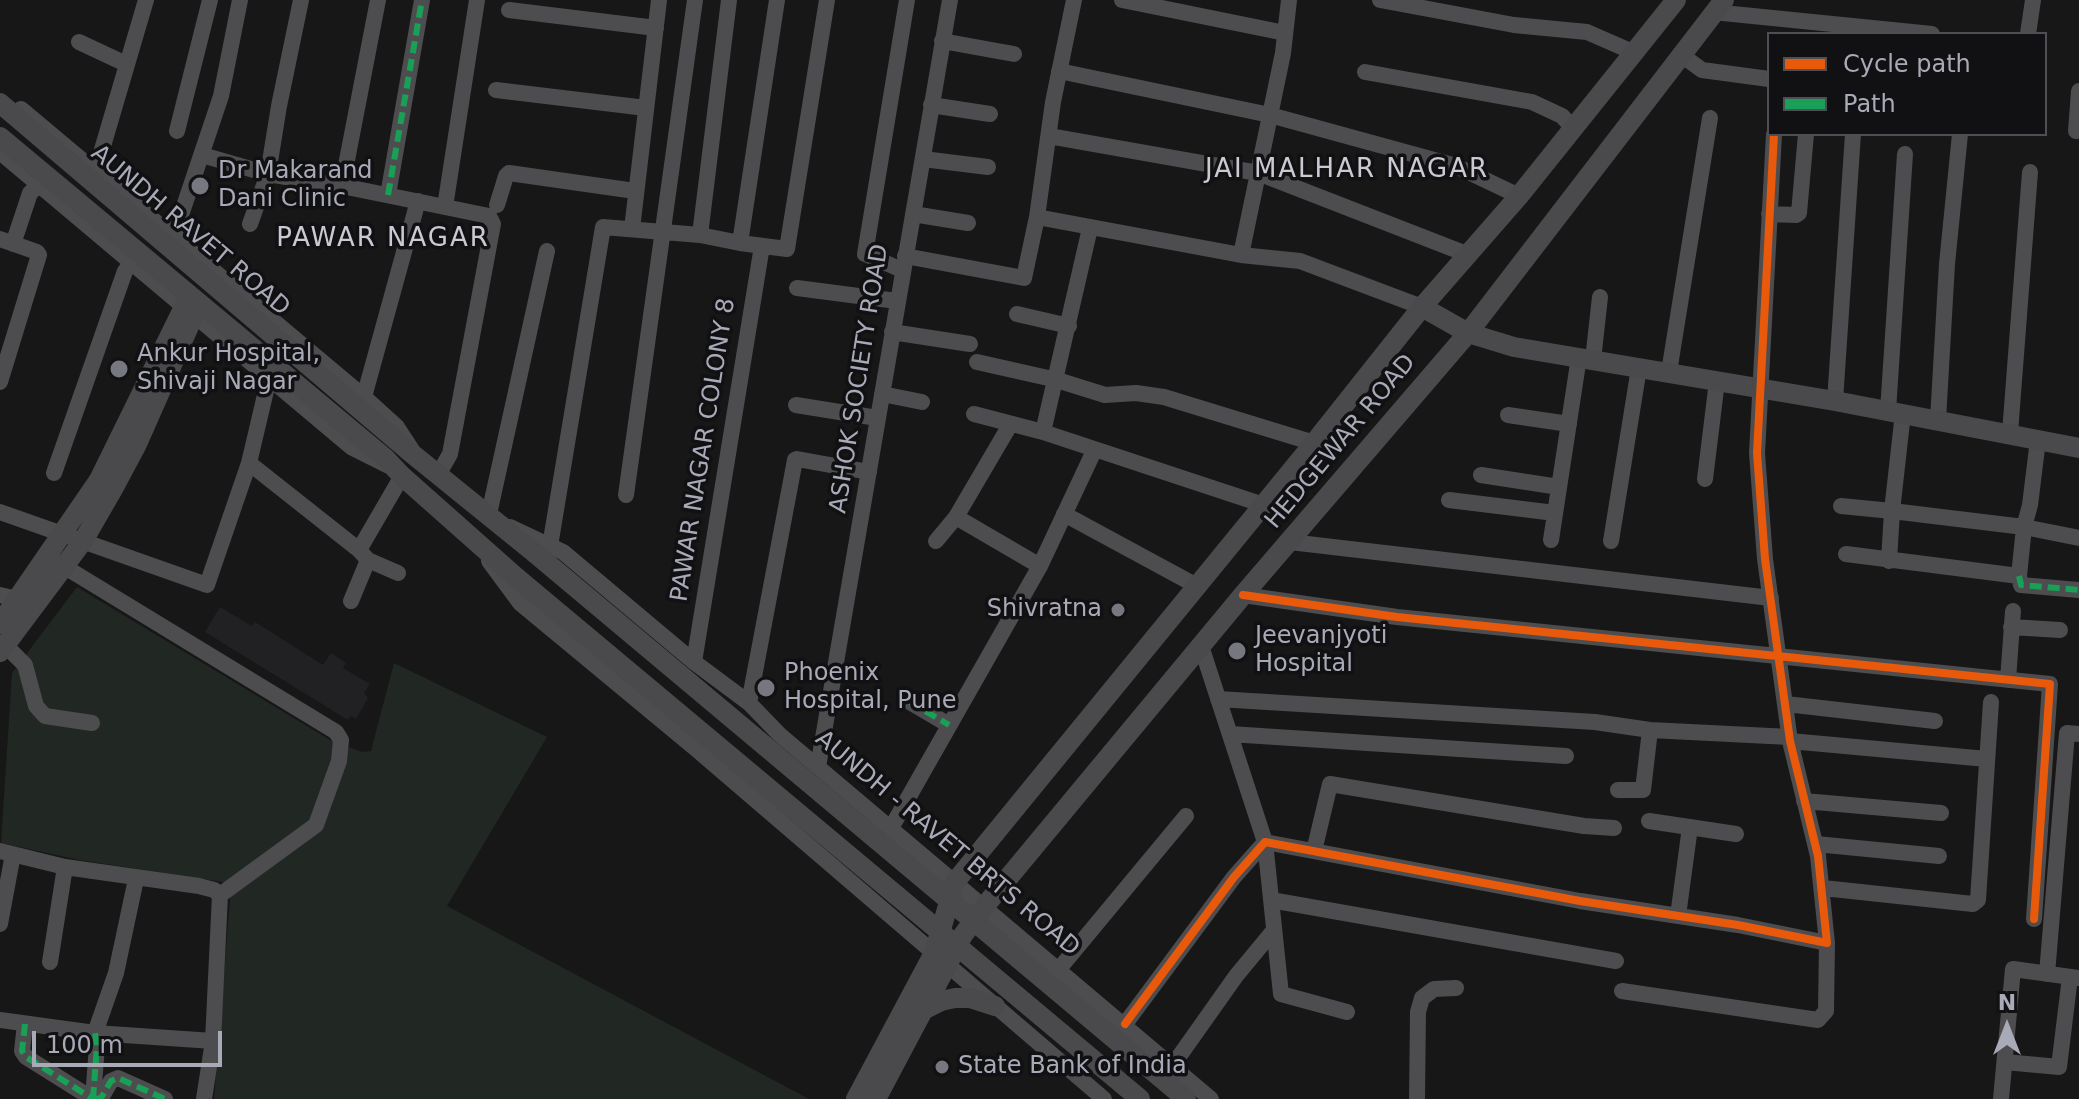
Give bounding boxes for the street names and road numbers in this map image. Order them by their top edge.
street label: AUNDH RAVET ROAD [85,139,295,323]
street label: ASHOK SOCIETY ROAD [824,242,896,516]
street label: PAWAR NAGAR COLONY 8 [666,296,742,604]
street label: HEDGEWAR ROAD [1260,349,1422,535]
street label: AUNDH - RAVET BRTS ROAD [809,725,1085,963]

